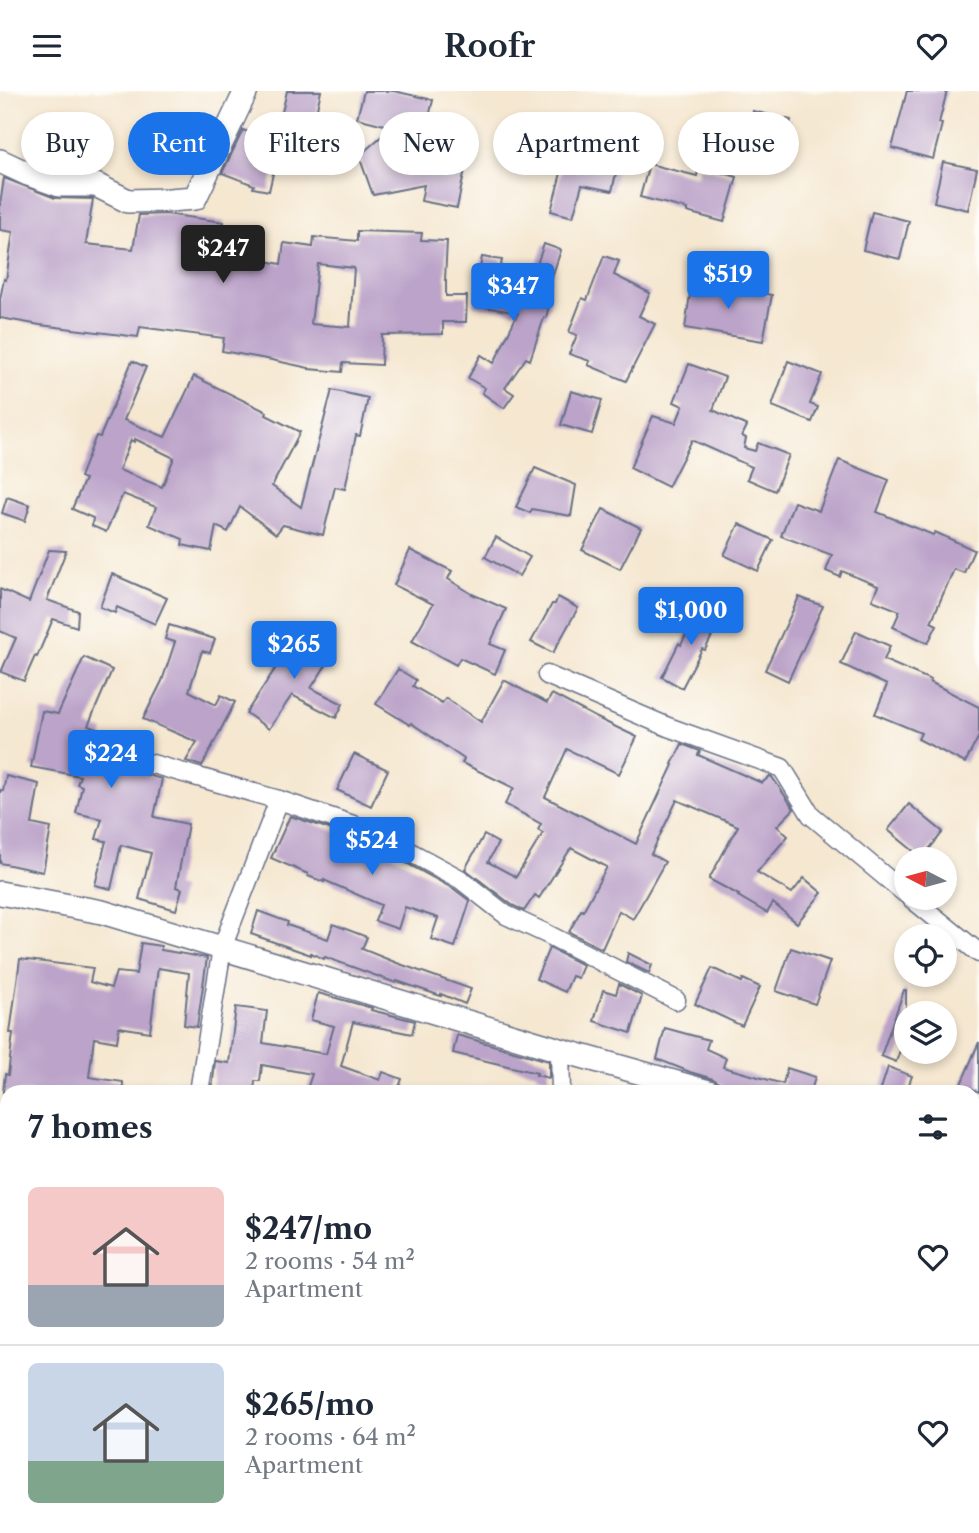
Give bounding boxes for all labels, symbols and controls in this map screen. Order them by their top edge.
text: Roofr [444,26,535,65]
icon: menu [28,27,66,65]
icon: heart [913,27,951,65]
chip: Buy [21,112,114,175]
chip: Rent [128,112,230,175]
chip: Filters [244,112,365,175]
chip: New [379,112,479,175]
chip: Apartment [493,112,664,175]
chip: House [678,112,799,175]
pin: $247 [182,225,264,285]
text: $247 [197,234,249,262]
pin: $519 [687,251,769,311]
text: $519 [703,260,753,288]
pin: $347 [472,264,554,323]
text: $347 [487,272,539,300]
pin: $1,000 [634,587,748,647]
text: $1,000 [654,596,728,624]
pin: $265 [253,621,335,681]
text: $265 [268,630,320,658]
pin: $224 [70,731,152,790]
text: $224 [84,739,138,767]
pin: $524 [331,817,413,877]
text: $524 [346,826,398,854]
north arrow [894,847,957,910]
map controls [894,847,957,1064]
button: locate [894,924,957,987]
button: layers [894,1001,957,1064]
icon: filters [914,1108,952,1146]
text: 7 homes [28,1109,153,1146]
text: $247/mo [245,1210,372,1247]
icon: home [84,1215,168,1299]
icon: heart [914,1238,952,1276]
text: 2 rooms · 54 m² [245,1247,415,1275]
text: Apartment [245,1275,363,1303]
text: $265/mo [245,1386,374,1423]
icon: home [84,1391,168,1475]
icon: heart [914,1414,952,1452]
text: 2 rooms · 64 m² [245,1423,416,1451]
text: Apartment [245,1451,363,1479]

